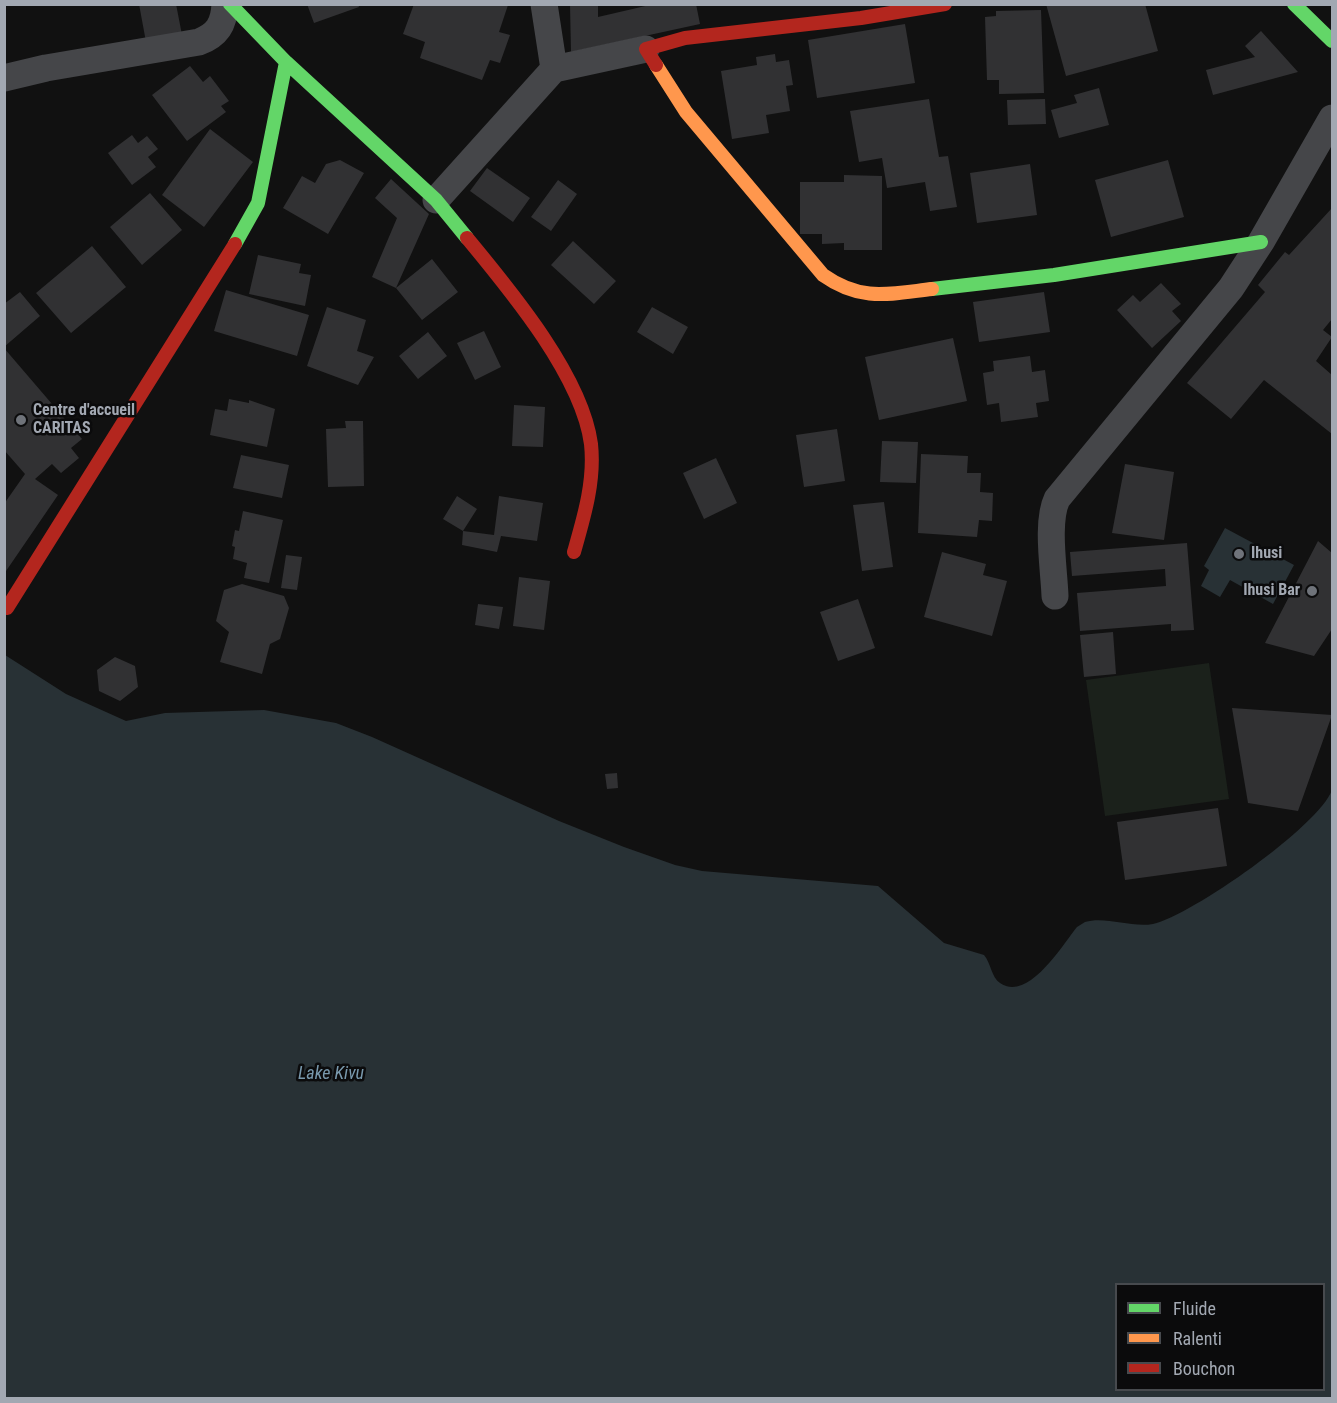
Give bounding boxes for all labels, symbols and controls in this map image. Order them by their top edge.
place label: Centre d'accueil CARITAS [33,401,135,439]
marker: Centre d'accueil CARITAS [14,413,28,427]
place label: Ihusi [1251,544,1282,564]
marker: Ihusi [1232,547,1246,561]
place label: Ihusi Bar [1243,581,1300,601]
marker: Ihusi Bar [1305,584,1319,598]
water label: Lake Kivu [298,1063,364,1085]
legend [1115,1283,1325,1391]
text: Fluide [1173,1298,1216,1319]
text: Ralenti [1173,1328,1222,1349]
text: Bouchon [1173,1358,1235,1379]

